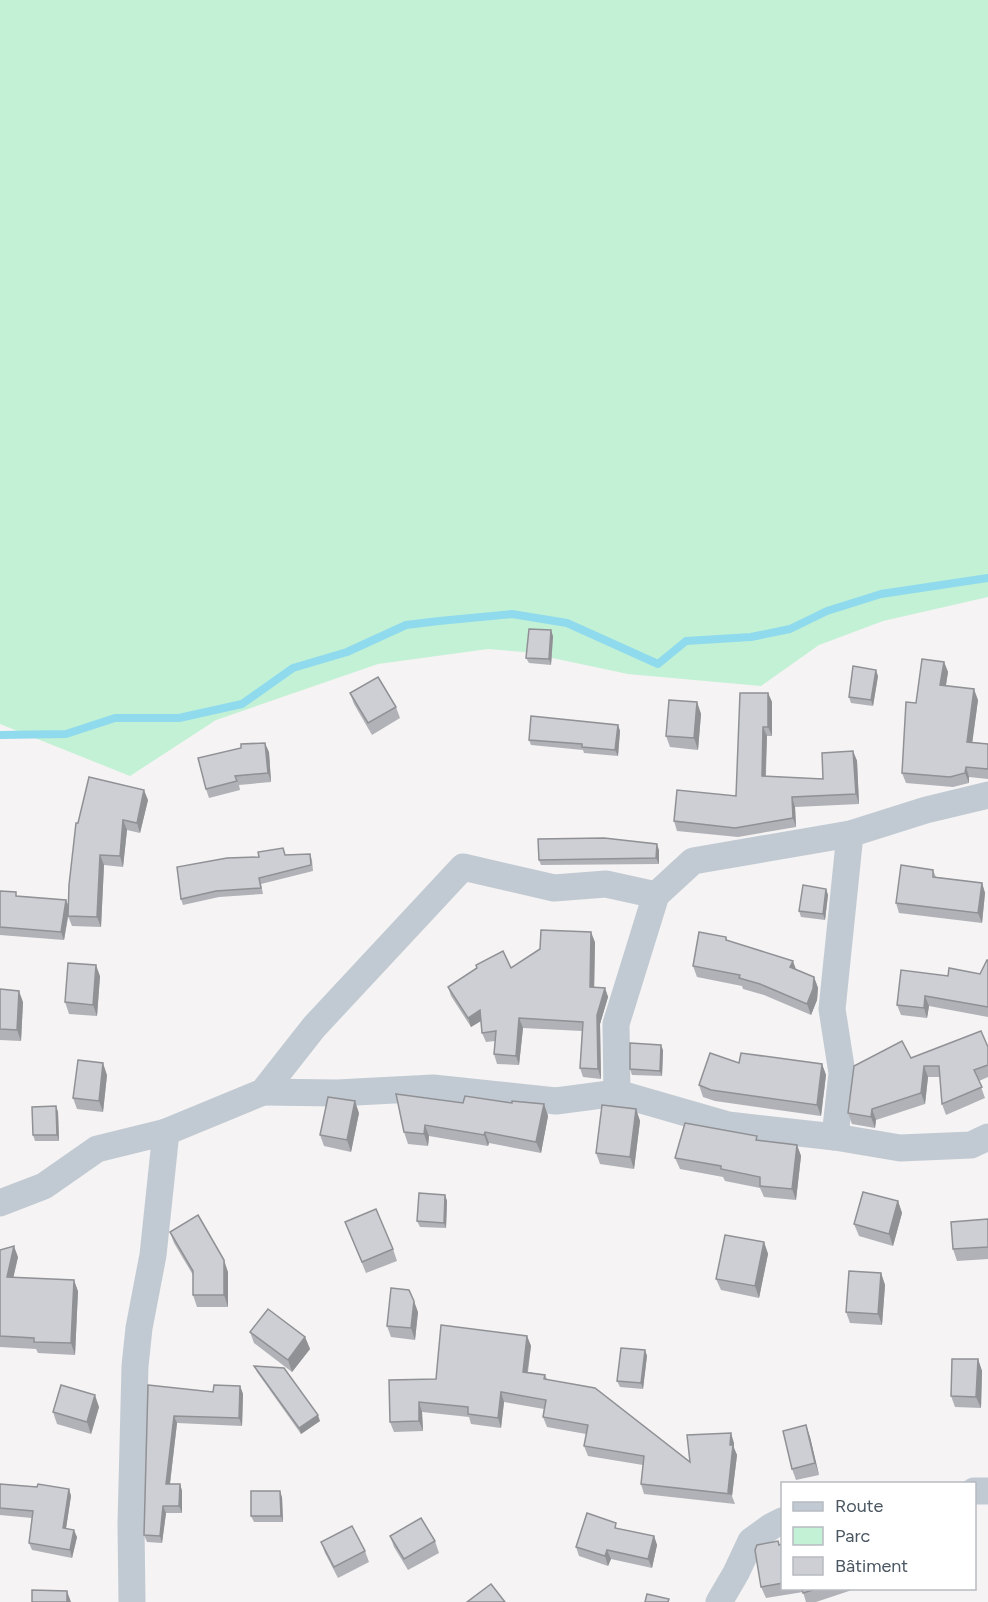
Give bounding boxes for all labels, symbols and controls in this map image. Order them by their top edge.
legend [781,1482,976,1590]
text: Route [835,1495,884,1517]
text: Parc [835,1525,871,1547]
text: Bâtiment [835,1555,908,1577]

